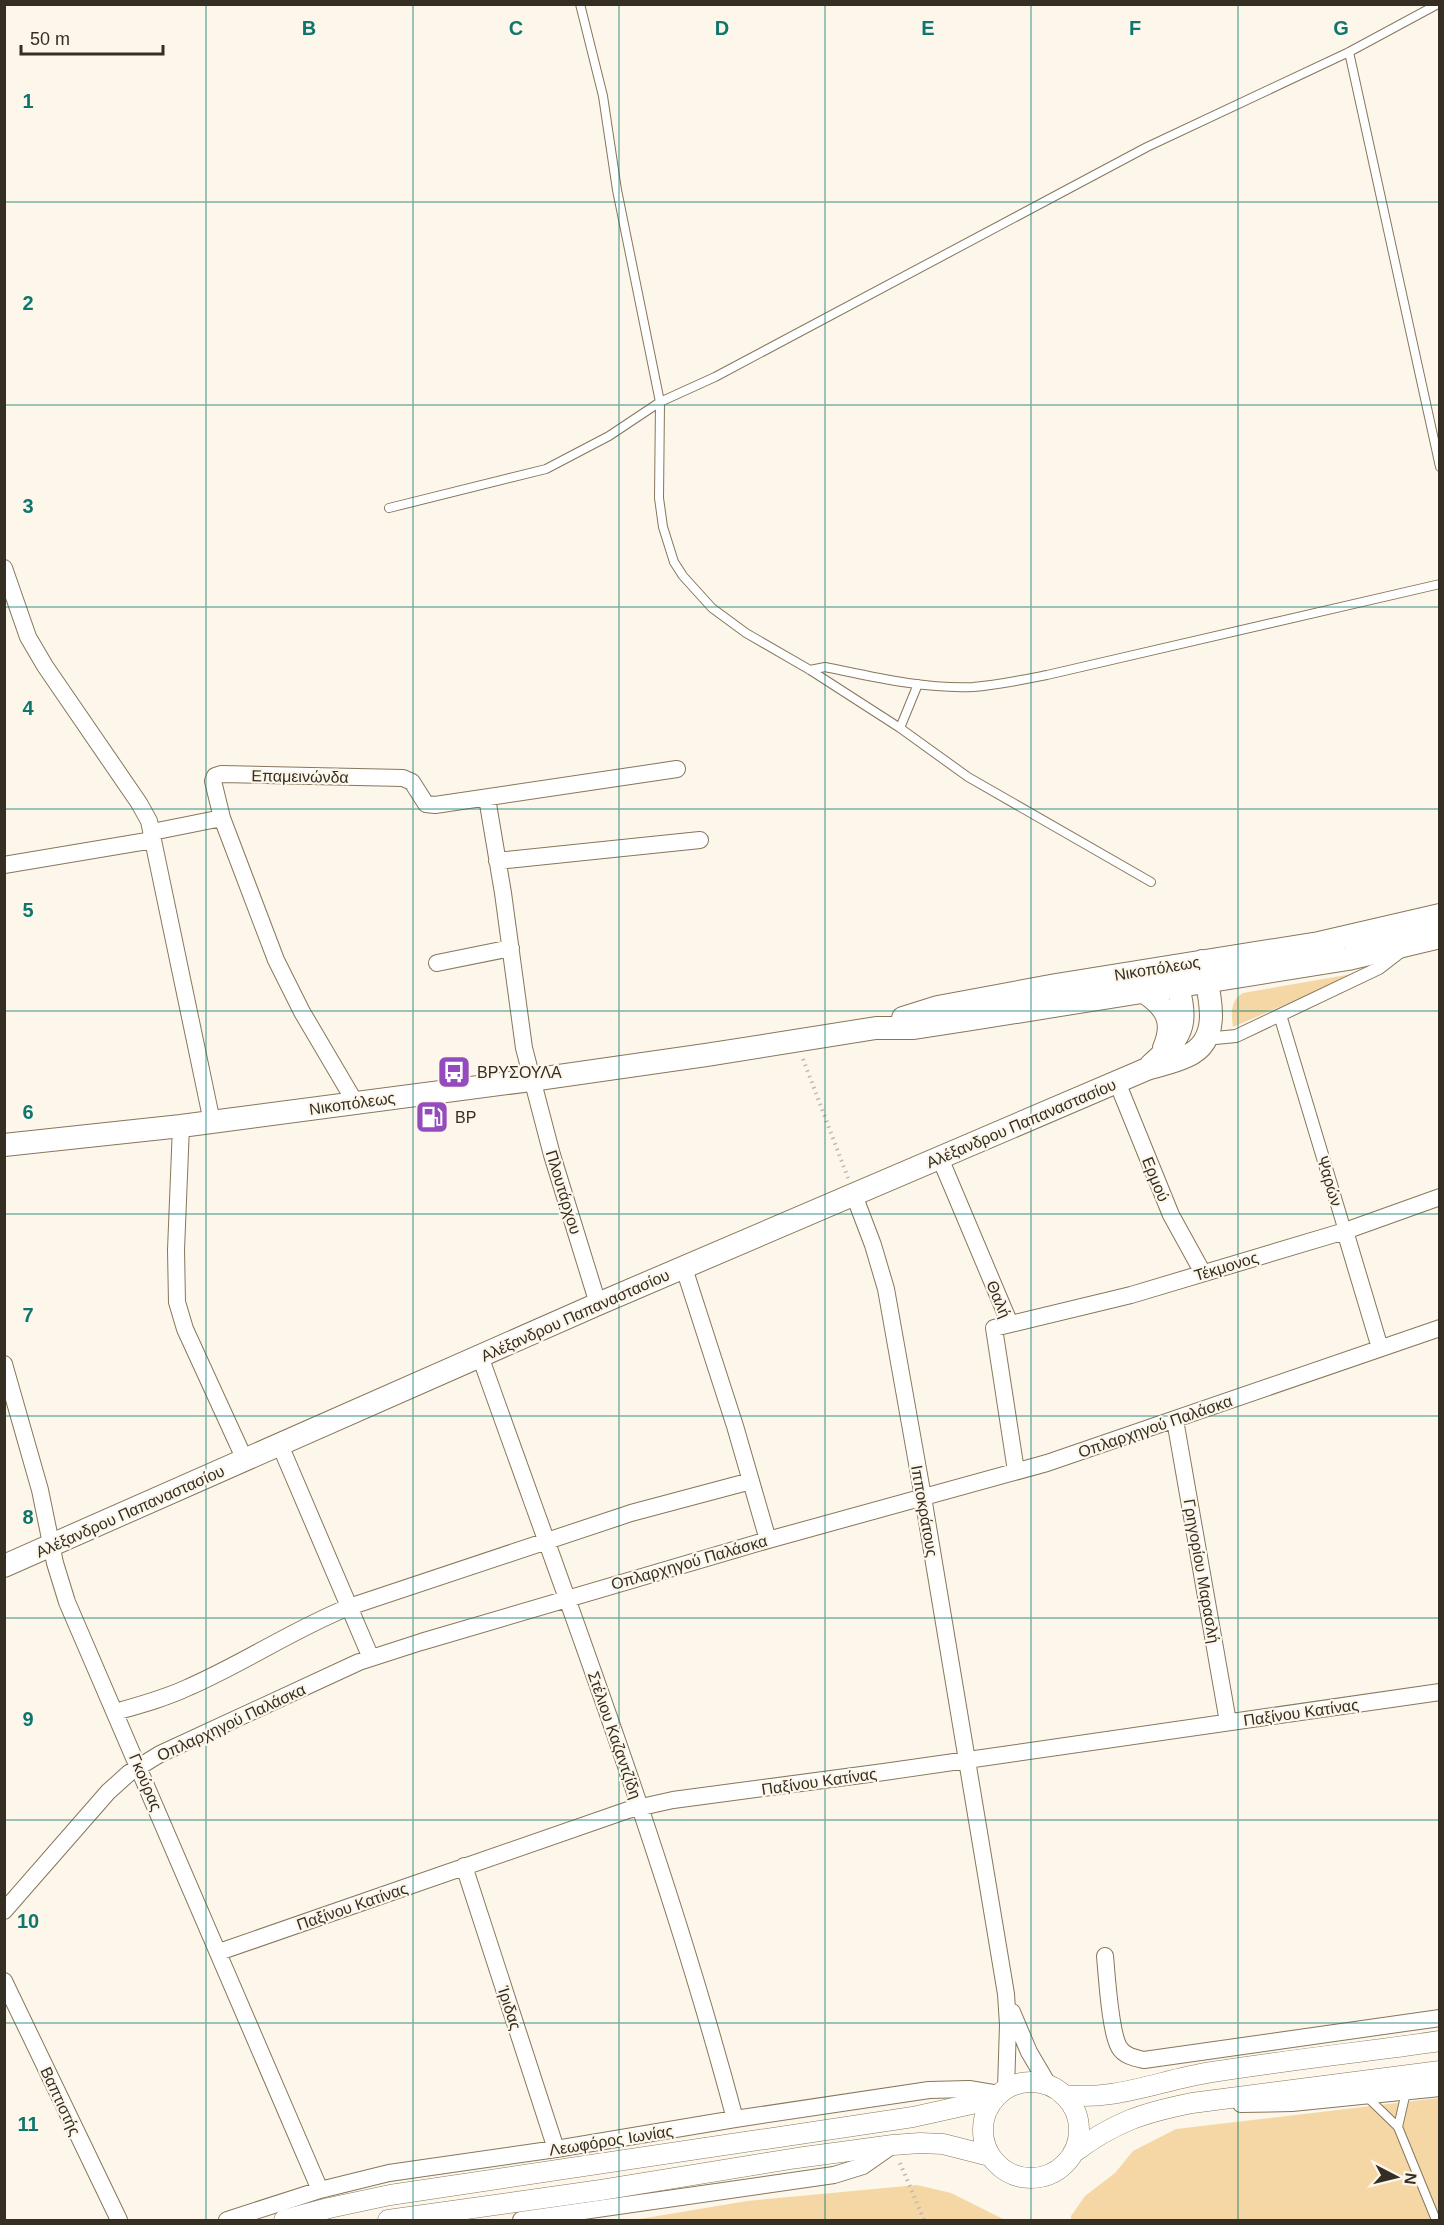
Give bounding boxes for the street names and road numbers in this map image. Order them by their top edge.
street label: Επαμεινώνδα [251,767,349,786]
street label: Νικοπόλεως [1113,953,1201,984]
street label: Αλέξανδρου Παπαναστασίου [924,1076,1119,1172]
street label: Νικοπόλεως [308,1089,396,1118]
street label: Πλουτάρχου [543,1148,584,1236]
street label: Ερμού [1139,1154,1172,1204]
street label: Ψαρών [1314,1154,1345,1208]
street label: Τέκμονος [1192,1249,1260,1284]
street label: Αλέξανδρου Παπαναστασίου [478,1266,672,1366]
street label: Θαλή [983,1278,1014,1320]
street label: Οπλαρχηγού Παλάσκα [1076,1392,1234,1461]
street label: Αλέξανδρου Παπαναστασίου [33,1462,227,1562]
street label: Ιπποκράτους [908,1464,941,1559]
street label: Γρηγορίου Μαρασλή [1180,1498,1223,1645]
street label: Οπλαρχηγού Παλάσκα [609,1532,769,1593]
street label: Στέλιου Καζαντζίδη [584,1669,644,1801]
street label: Οπλαρχηγού Παλάσκα [154,1681,308,1764]
street label: Παξίνου Κατίνας [1242,1696,1360,1730]
street label: Γκούρας [126,1751,165,1814]
street label: Παξίνου Κατίνας [760,1765,878,1799]
street label: Παξίνου Κατίνας [294,1879,410,1934]
street label: Ίριδας [494,1983,525,2032]
street label: Βαπτιστής [37,2064,84,2138]
street label: Λεωφόρος Ιωνίας [548,2122,675,2159]

